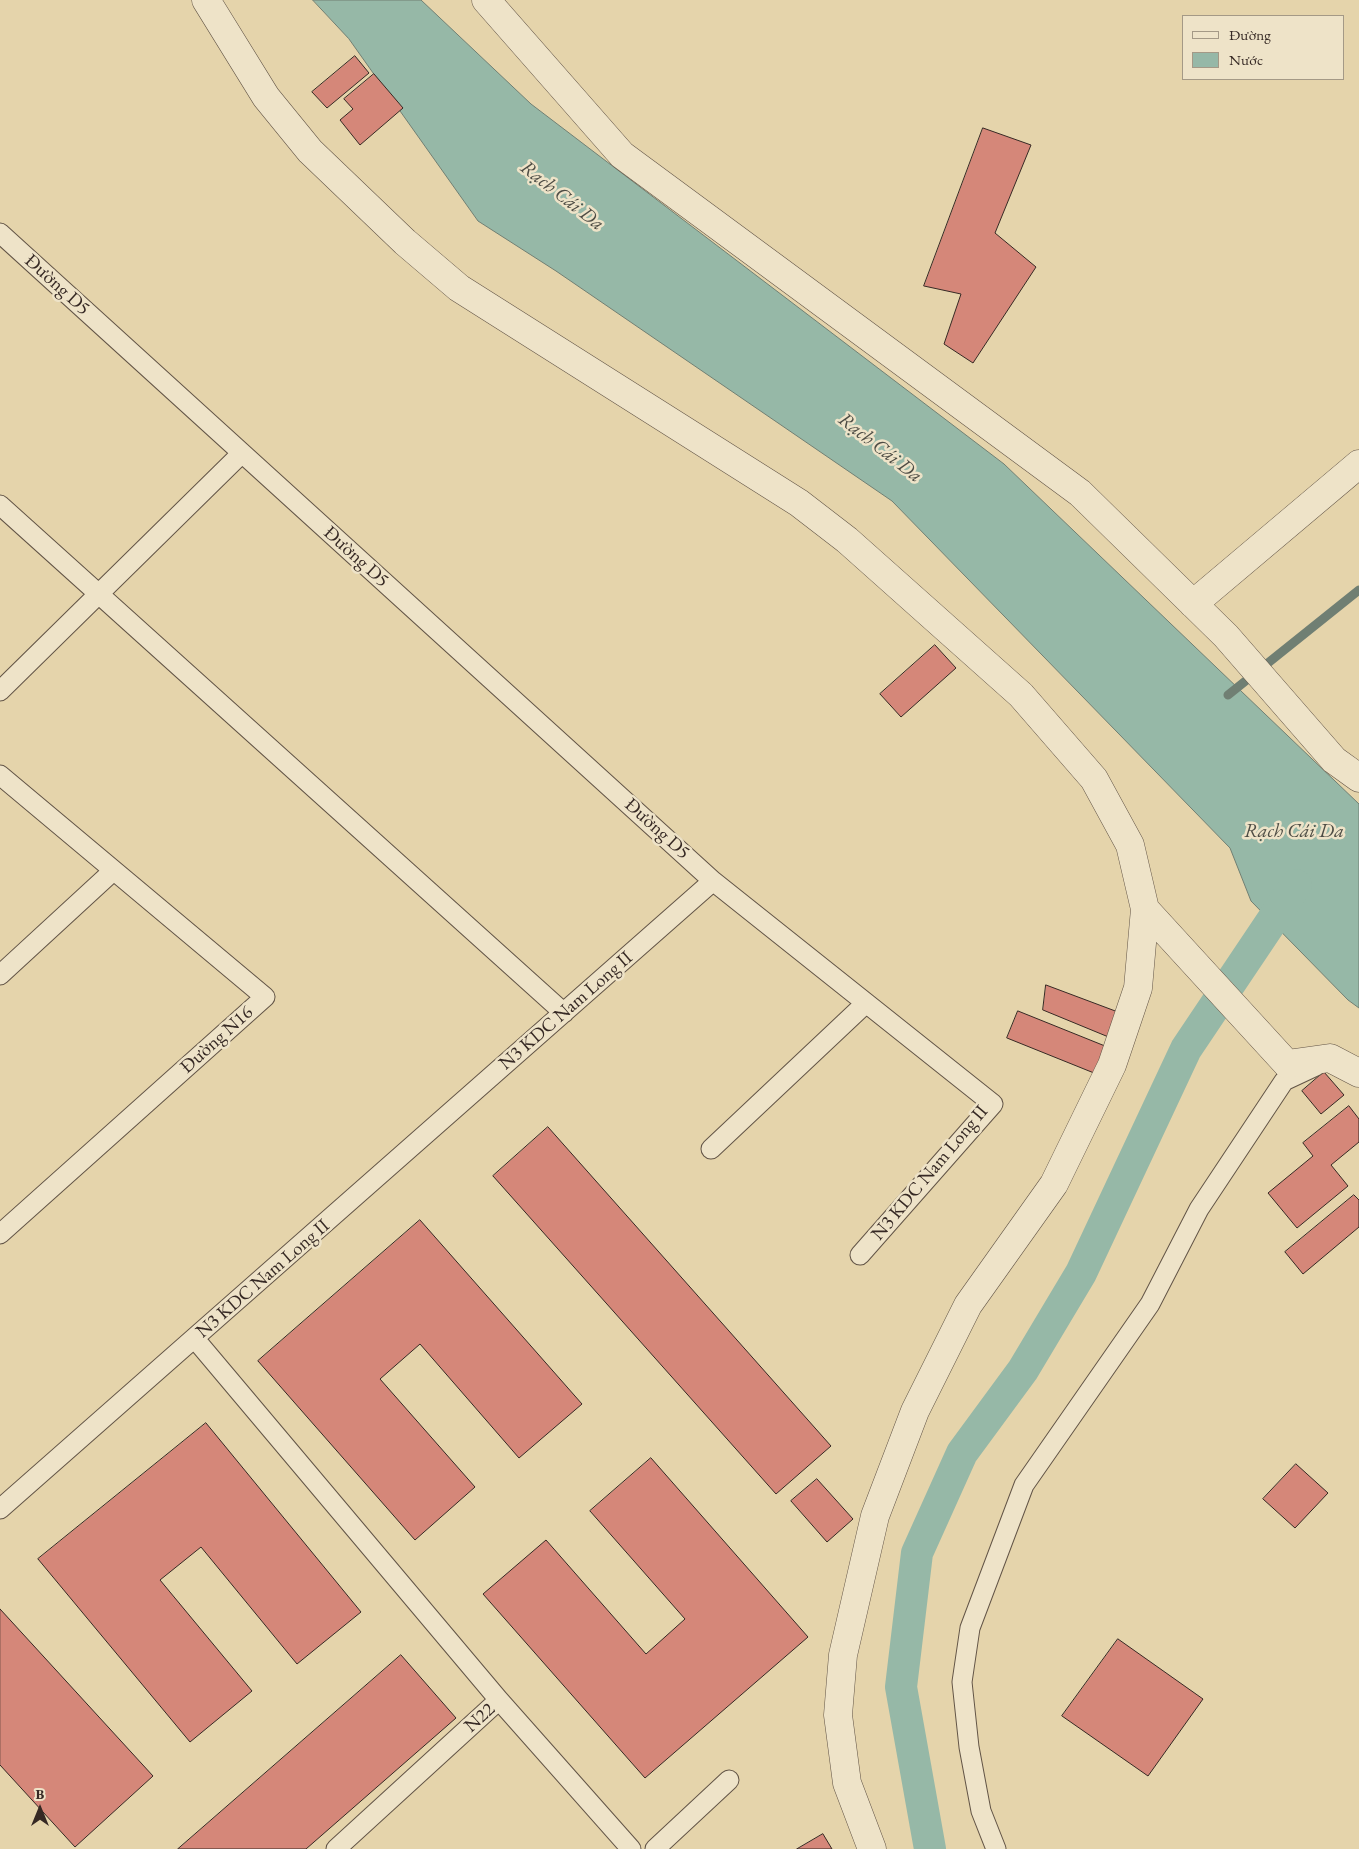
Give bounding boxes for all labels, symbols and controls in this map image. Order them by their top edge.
legend [1182,15,1344,80]
text: Đường [1229,25,1271,44]
text: Nước [1229,50,1263,69]
water label: Rạch Cái Da [515,156,609,236]
street label: Đường D5 [20,250,94,320]
water label: Rạch Cái Da [833,408,927,488]
street label: Đường D5 [319,522,393,592]
street label: Đường D5 [620,794,694,864]
water label: Rạch Cái Da [1244,820,1344,844]
street label: N3 KDC Nam Long II [495,947,637,1075]
street label: Đường N16 [176,1001,258,1079]
street label: N3 KDC Nam Long II [867,1101,993,1245]
street label: N3 KDC Nam Long II [192,1215,334,1343]
street label: N22 [460,1698,500,1738]
north arrow [15,1784,65,1834]
text: B [36,1785,44,1803]

